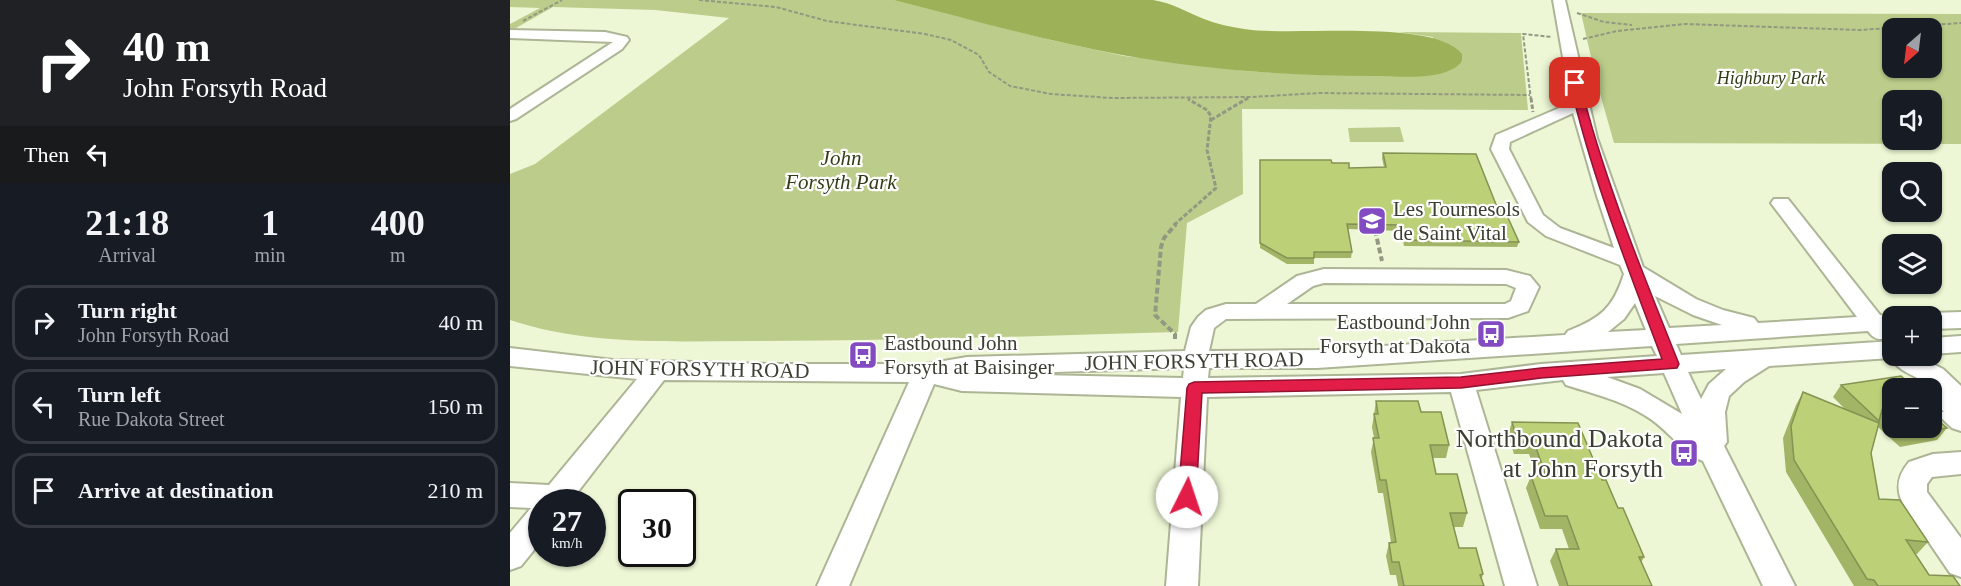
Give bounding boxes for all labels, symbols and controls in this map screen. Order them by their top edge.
north arrow [1882,18,1942,78]
map controls [1882,18,1942,438]
icon: right [24,24,102,102]
text: 40 m [123,24,211,70]
pin [1549,57,1600,108]
icon: arrive [1558,66,1591,99]
park label: Highbury Park [1716,68,1826,88]
text: John Forsyth Road [123,73,327,103]
button: sound [1882,90,1942,150]
icon: left [81,138,114,171]
text: Then [24,142,69,167]
park label: John Forsyth Park [784,146,897,194]
button: search [1882,162,1942,222]
place label: Les Tournesols de Saint Vital [1393,197,1520,245]
text: 21:18 [85,203,169,243]
text: 1 [261,203,279,243]
text: 400 [371,203,425,243]
school or university icon: Les Tournesols de Saint Vital [1356,205,1388,237]
button: layers [1882,234,1942,294]
text: Arrival [98,244,156,266]
text: min [254,244,286,266]
text: m [390,244,406,266]
text: Turn right [78,298,177,323]
icon: right [27,306,60,339]
button: + [1882,306,1942,366]
text: 40 m [438,310,483,335]
place label: Eastbound John Forsyth at Dakota [1320,310,1471,358]
bus stop icon: Eastbound John Forsyth at Dakota [1475,318,1507,350]
text: John Forsyth Road [78,324,229,346]
place label: Eastbound John Forsyth at Baisinger [884,331,1054,379]
bus stop icon: Eastbound John Forsyth at Baisinger [847,339,879,371]
street label: JOHN FORSYTH ROAD [1084,347,1304,375]
street label: JOHN FORSYTH ROAD [590,355,810,383]
button: − [1882,378,1942,438]
text: Turn left [78,382,161,407]
icon: left [27,390,60,423]
text: 150 m [427,394,483,419]
text: Rue Dakota Street [78,408,225,430]
place label: Northbound Dakota at John Forsyth [1456,424,1663,483]
bus stop icon: Northbound Dakota at John Forsyth [1668,437,1700,469]
position arrow [1155,465,1219,529]
icon: arrive [27,474,60,507]
text: Arrive at destination [78,478,274,503]
text: 210 m [427,478,483,503]
speed limit sign: 30 [618,489,696,567]
text: 27 [552,504,582,537]
text: km/h [552,535,582,551]

